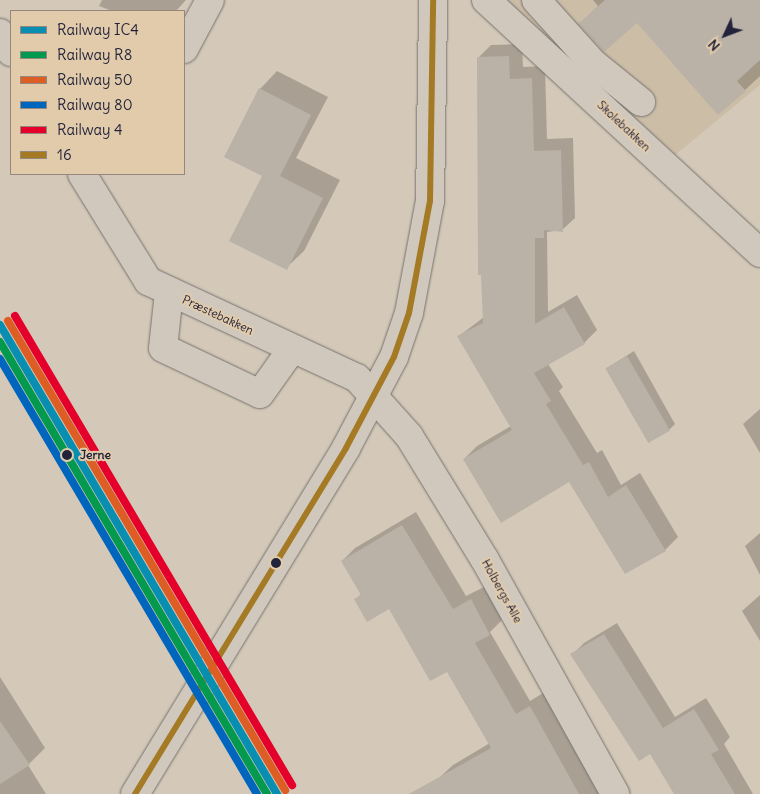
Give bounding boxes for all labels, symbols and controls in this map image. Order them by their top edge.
legend [10,10,185,175]
north arrow [700,10,750,60]
text: Railway IC4 [57,20,139,39]
text: N [704,36,724,55]
text: Railway R8 [57,45,132,64]
text: Railway 50 [57,70,133,89]
text: Railway 80 [57,95,133,114]
street label: Skolebakken [594,98,654,154]
text: Railway 4 [57,120,123,139]
text: 16 [57,145,72,164]
street label: Præstebakken [180,292,256,338]
marker: Jerne [58,446,76,464]
place label: Jerne [80,448,111,462]
street label: Holbergs Alle [479,557,525,625]
unlabelled marker [271,558,281,568]

